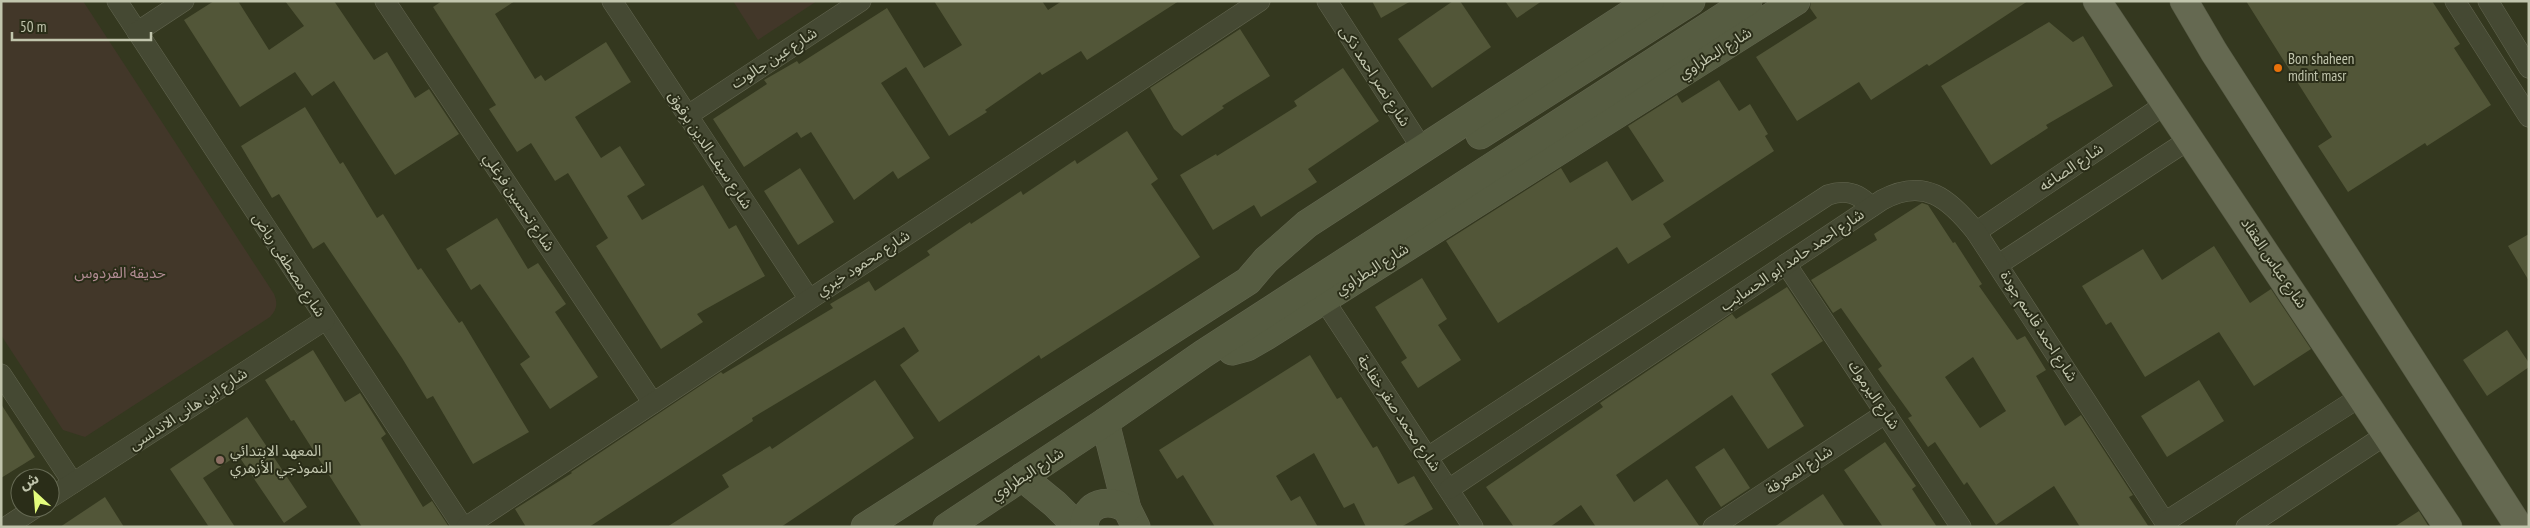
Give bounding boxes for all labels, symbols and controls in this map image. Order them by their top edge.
scale bar [12,10,151,42]
text: 50 m [20,17,46,36]
street label: شارع نصر احمد ذكى [1333,22,1415,132]
street label: شارع البطراوي [1675,22,1757,85]
street label: شارع عين جالوت [727,23,822,95]
place label: Bon shaheen mdint masr [2288,49,2354,85]
marker: Bon shaheen mdint masr [2272,62,2284,74]
street label: شارع سيف الدين برقوق [661,87,757,214]
street label: شارع الصاغه [2035,138,2108,197]
street label: شارع تحسين فرغلي [477,149,559,256]
street label: شارع احمد حامد ابو الحسايب [1716,204,1869,317]
street label: شارع مصطفى رياض [246,209,330,322]
street label: شارع عباس العقاد [2235,214,2312,313]
street label: شارع محمود خيري [812,225,915,302]
street label: شارع البطراوي [1332,238,1414,301]
park label: حديقة الفردوس [74,263,166,282]
street label: شارع احمد قاسم جودة [1994,267,2082,387]
street label: شارع محمد صقر خفاجة [1351,351,1446,476]
street label: شارع اليرموك [1842,357,1905,435]
street label: شارع ابن هانى الاندلسى [125,363,252,456]
place label: المعهد الابتدائي النموذجي الأزهري [230,441,332,479]
street label: شارع المعرفة [1762,441,1838,501]
street label: شارع البطراوي [987,443,1069,507]
marker: المعهد الابتدائي النموذجي الأزهري [214,454,226,466]
north arrow [10,468,60,518]
text: ش [17,469,42,494]

